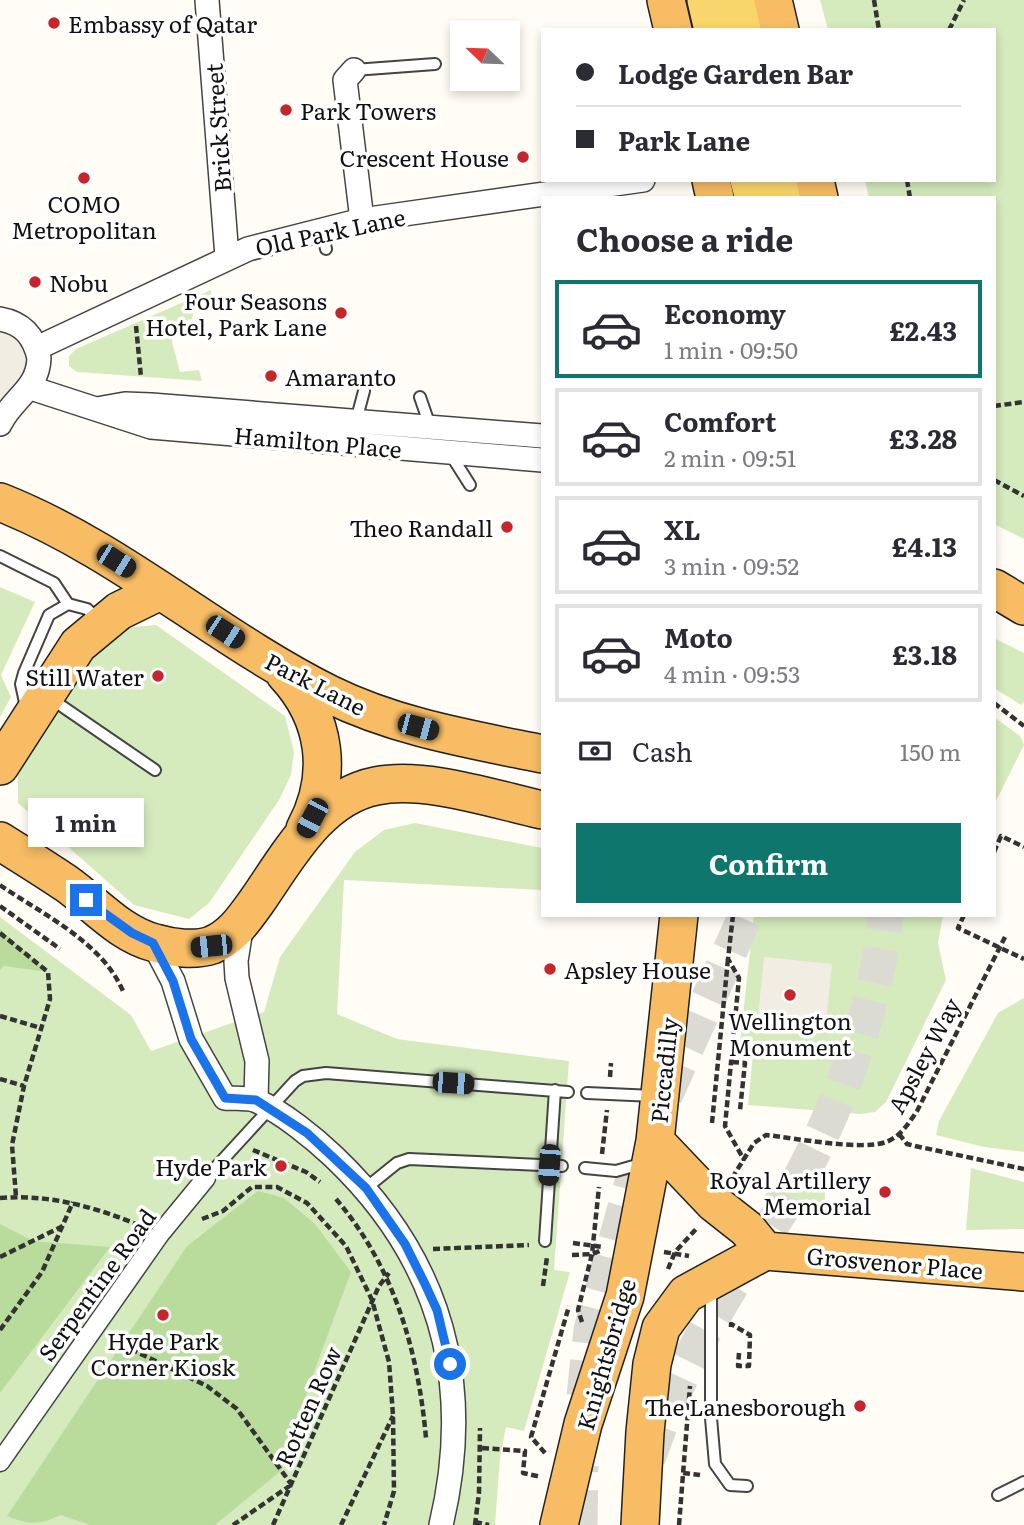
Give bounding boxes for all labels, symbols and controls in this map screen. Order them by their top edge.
place label: Embassy of Qatar [68,6,257,40]
marker: Embassy of Qatar [46,15,62,31]
north arrow [450,21,520,91]
map controls [450,21,520,91]
text: Lodge Garden Bar [618,53,853,92]
street label: Brick Street [195,62,238,194]
place label: Park Towers [300,93,436,127]
marker: Park Towers [278,102,294,118]
text: Park Lane [618,120,750,159]
place label: Crescent House [339,140,509,174]
marker: Crescent House [515,149,531,165]
marker: COMO Metropolitan [76,170,92,186]
place label: COMO Metropolitan [11,186,157,246]
street label: Old Park Lane [252,199,408,263]
text: Choose a ride [576,214,793,262]
place label: Nobu [49,265,108,299]
marker: Nobu [27,274,43,290]
place label: Four Seasons Hotel, Park Lane [145,283,327,343]
text: Economy [664,293,786,332]
icon: car [580,298,643,361]
marker: Four Seasons Hotel, Park Lane [333,305,349,321]
text: £2.43 [889,310,957,349]
text: 1 min · 09:50 [664,332,798,366]
place label: Amaranto [285,359,396,393]
marker: Amaranto [263,368,279,384]
text: Comfort [664,401,776,440]
icon: car [580,406,643,469]
street label: Hamilton Place [233,417,403,465]
text: £3.28 [889,418,957,457]
text: 2 min · 09:51 [664,440,796,474]
text: XL [664,509,701,548]
place label: Theo Randall [349,510,493,544]
icon: car [580,514,643,577]
marker: Theo Randall [499,519,515,535]
text: £4.13 [892,526,957,565]
car [93,541,140,581]
text: 3 min · 09:52 [664,548,799,582]
car [202,612,249,652]
text: Moto [664,617,733,656]
icon: car [580,622,643,685]
text: £3.18 [892,634,957,673]
street label: Park Lane [260,643,372,723]
text: 4 min · 09:53 [664,656,800,690]
place label: Still Water [25,659,144,693]
marker: Still Water [150,668,166,684]
car [395,711,442,743]
text: Cash [632,731,693,770]
icon: cash [576,732,614,770]
text: 150 m [900,734,961,768]
car [293,795,332,841]
callout: 1 min [28,799,144,848]
text: 1 min [55,805,117,839]
button: Confirm [576,823,961,903]
route end [70,884,102,916]
car [190,933,233,959]
place label: Apsley House [564,952,711,986]
marker: Apsley House [542,961,558,977]
marker: Wellington Monument [782,987,798,1003]
street label: Apsley Way [878,990,968,1119]
place label: Wellington Monument [728,1003,852,1063]
street label: Piccadilly [641,1015,686,1125]
car [432,1071,475,1095]
car [538,1143,561,1187]
place label: Hyde Park [155,1149,268,1183]
marker: Hyde Park [273,1158,289,1174]
place label: Royal Artillery Memorial [709,1162,872,1222]
marker: Royal Artillery Memorial [877,1184,893,1200]
street label: Serpentine Road [29,1201,163,1367]
street label: Grosvenor Place [805,1237,985,1287]
street label: Knightsbridge [567,1274,643,1434]
marker: Hyde Park Corner Kiosk [155,1307,171,1323]
place label: Hyde Park Corner Kiosk [90,1323,237,1383]
street label: Rotten Row [265,1340,349,1471]
route start [434,1348,466,1380]
place label: The Lanesborough [644,1389,846,1423]
marker: The Lanesborough [852,1398,868,1414]

